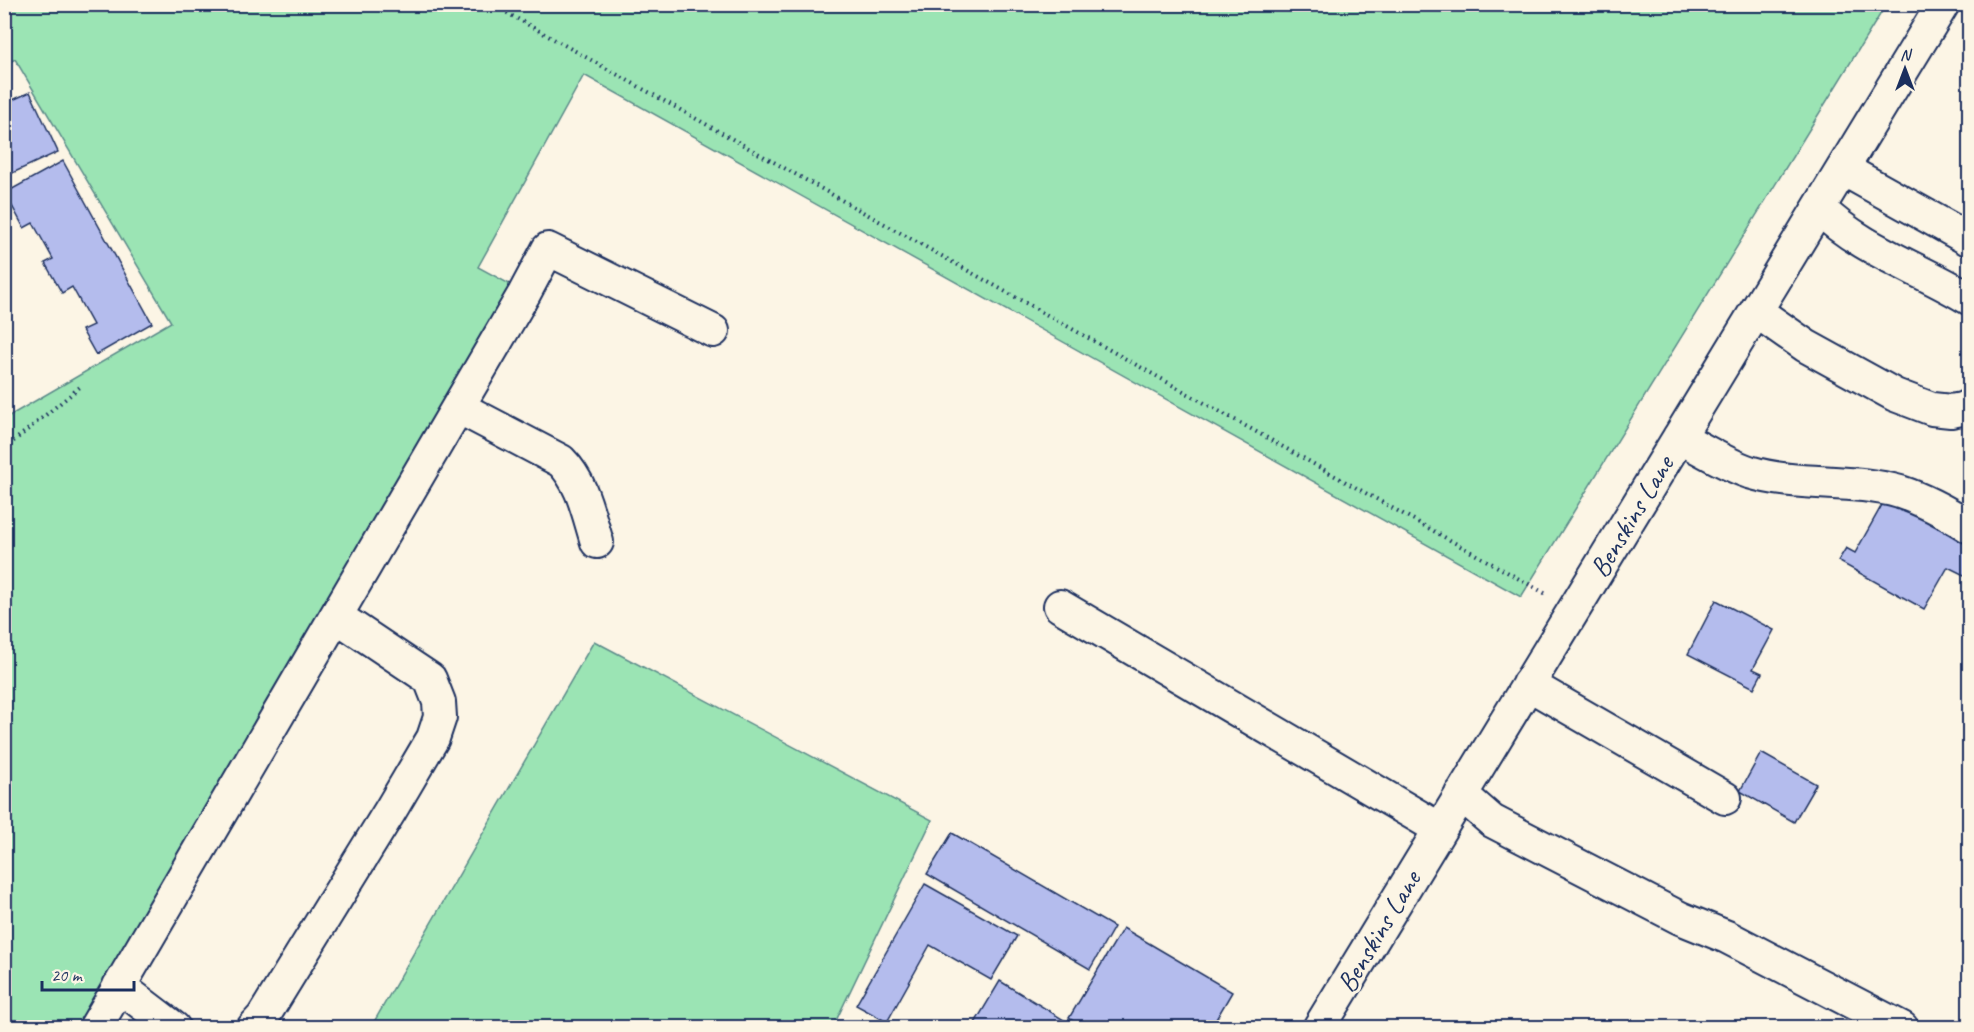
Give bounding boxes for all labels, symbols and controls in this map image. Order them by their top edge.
north arrow [1875,39,1935,99]
text: N [1900,45,1913,65]
street label: Benskins Lane [1582,448,1682,583]
street label: Benskins Lane [1329,863,1429,998]
scale bar [42,954,134,992]
text: 20 m [51,964,84,986]

